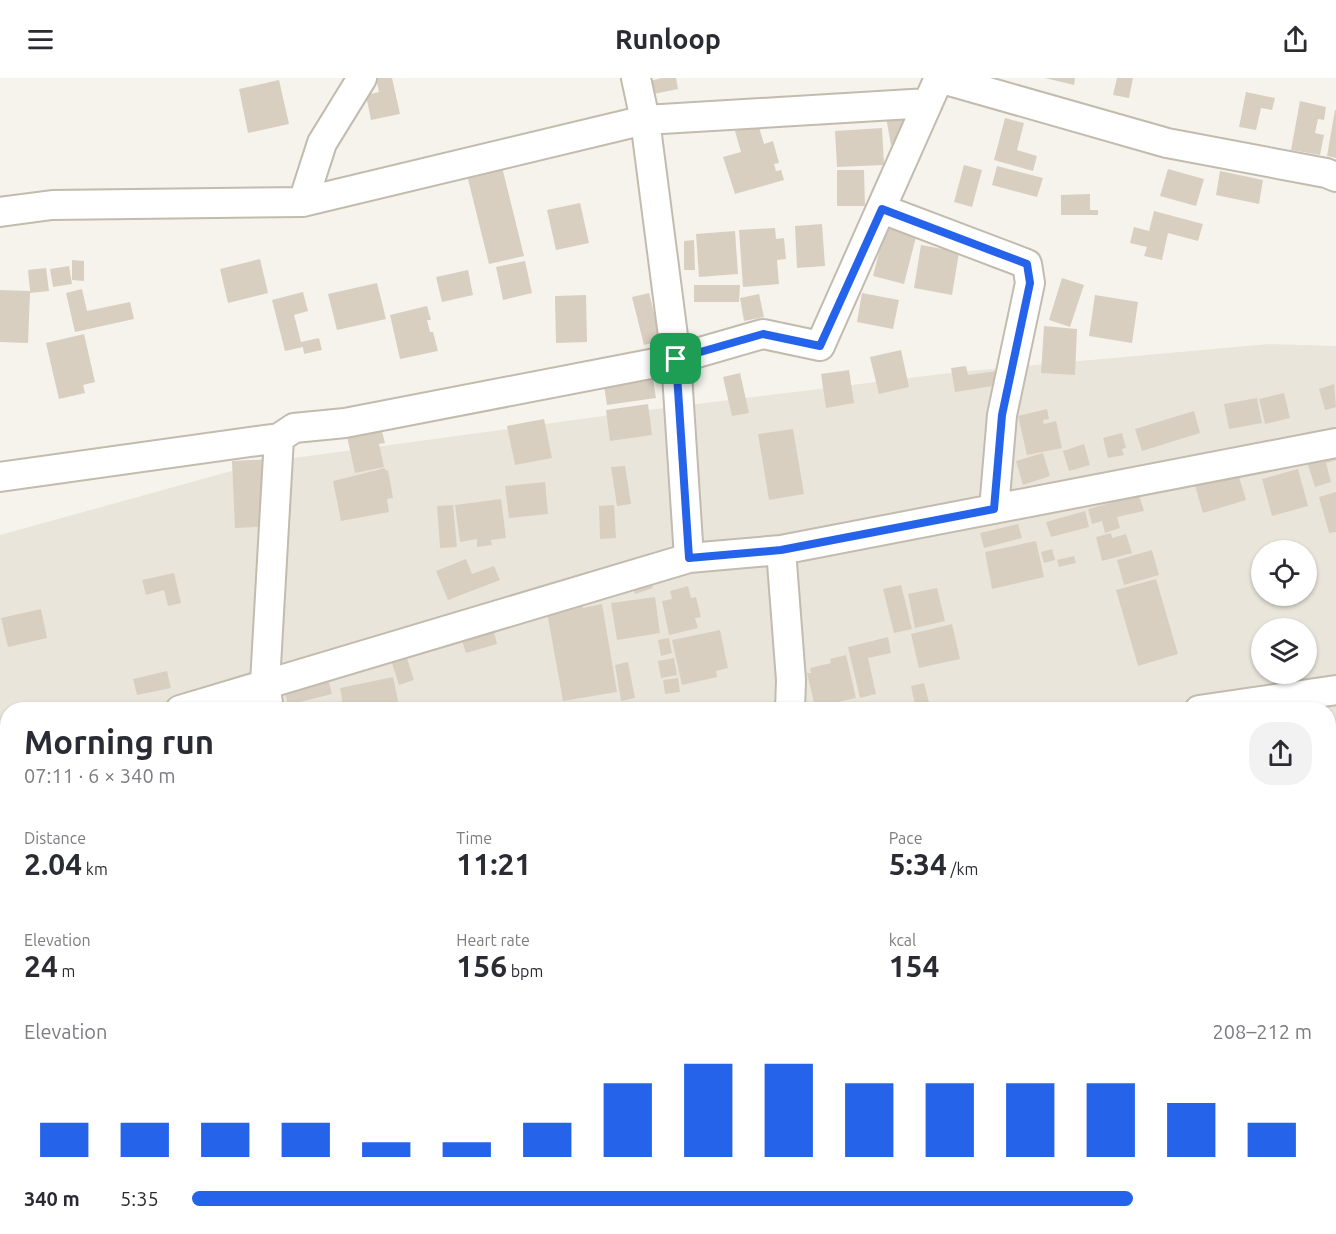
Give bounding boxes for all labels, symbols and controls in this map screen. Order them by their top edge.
icon: menu [24,23,57,56]
icon: share [1279,23,1312,56]
text: Runloop [615,24,721,54]
pin [650,333,701,384]
icon: arrive [659,342,692,375]
map controls [1251,540,1317,684]
button: locate [1251,540,1317,606]
button: layers [1251,618,1317,684]
button: share [1249,722,1312,785]
text: Morning run [24,723,214,760]
text: 07:11 · 6 × 340 m [24,764,176,787]
text: Distance [24,829,86,847]
text: Time [456,829,492,847]
text: Pace [889,829,923,847]
text: 2.04 [24,847,82,881]
text: 11:21 [456,847,531,881]
text: 5:34 [889,847,947,881]
text: km [82,860,108,878]
text: /km [947,860,978,878]
text: Elevation [24,931,91,949]
text: Heart rate [456,931,530,949]
text: kcal [889,931,916,949]
text: 24 [24,949,58,983]
text: 156 [456,949,507,983]
text: 154 [889,949,939,983]
text: m [58,962,75,980]
text: bpm [507,962,543,980]
text: Elevation [24,1020,107,1043]
text: 208–212 m [1213,1020,1312,1043]
text: 340 m [24,1187,80,1210]
text: 5:35 [120,1187,159,1210]

